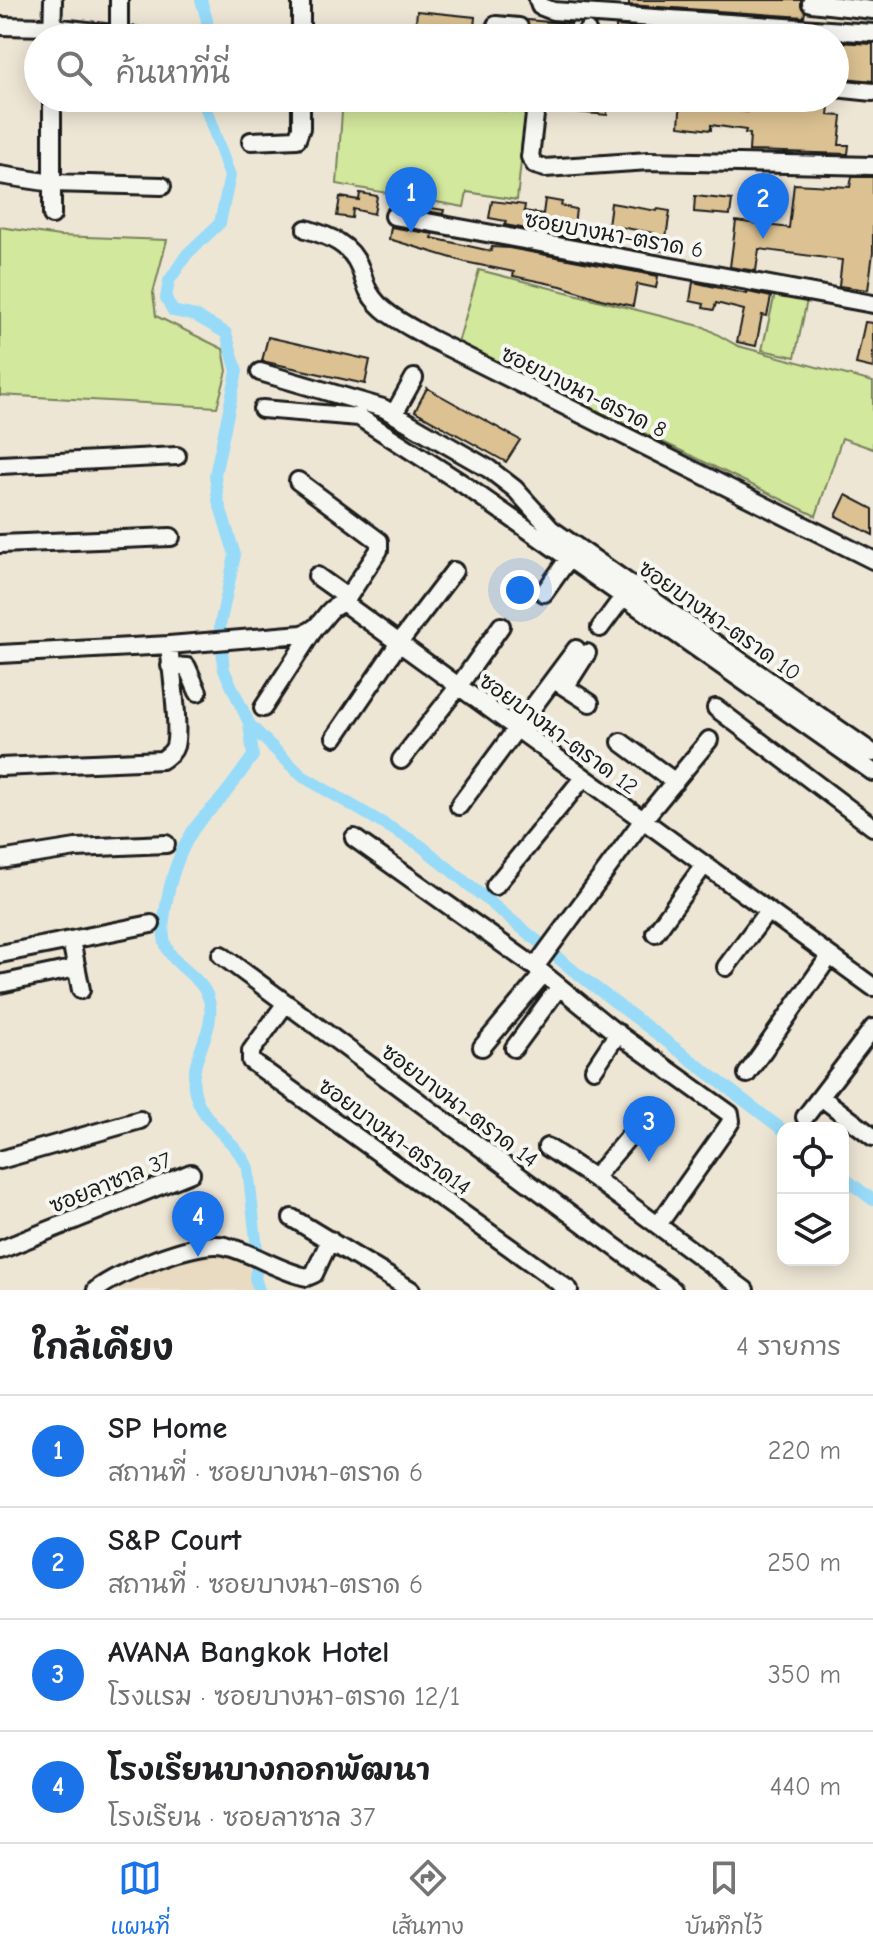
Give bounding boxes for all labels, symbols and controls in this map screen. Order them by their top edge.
search box [24,24,849,112]
icon: search [52,46,96,90]
text: ค้นหาที่นี่ [116,56,230,91]
pin: 1 [385,167,437,233]
pin: 2 [737,173,789,239]
street label: ซอยบางนา-ตราด 6 [522,206,705,264]
street label: ซอยบางนา-ตราด 8 [497,341,671,443]
street label: ซอยบางนา-ตราด 10 [633,555,805,686]
your location [500,570,540,610]
street label: ซอยบางนา-ตราด 12 [474,667,643,800]
street label: ซอยบางนา-ตราด 14 [376,1039,543,1173]
street label: ซอยบางนา-ตราด14 [313,1073,476,1201]
pin: 3 [623,1096,675,1162]
map controls [777,1122,849,1266]
button: locate [777,1122,849,1194]
street label: ซอยลาซาล 37 [46,1146,176,1219]
pin: 4 [172,1191,224,1257]
button: layers [777,1194,849,1266]
text: ใกล้เคียง [32,1328,174,1368]
text: 4 รายการ [736,1332,841,1362]
text: SP Home [108,1411,227,1446]
text: 1 [53,1436,63,1466]
text: 220 m [768,1436,841,1466]
text: สถานที่ · ซอยบางนา-ตราด 6 [108,1458,423,1488]
text: S&P Court [108,1523,241,1558]
text: 2 [52,1548,64,1578]
text: 250 m [767,1548,841,1578]
text: สถานที่ · ซอยบางนา-ตราด 6 [108,1570,423,1600]
text: AVANA Bangkok Hotel [108,1635,389,1670]
text: 3 [52,1660,64,1690]
text: 350 m [768,1660,841,1690]
text: โรงแรม · ซอยบางนา-ตราด 12/1 [108,1682,460,1712]
text: โรงเรียนบางกอกพัฒนา [108,1753,430,1788]
text: 4 [52,1772,64,1802]
text: 440 m [770,1772,841,1802]
text: โรงเรียน · ซอยลาซาล 37 [108,1803,375,1833]
tab: แผนที่ [111,1856,170,1942]
tab: เส้นทาง [391,1856,464,1942]
tab: บันทึกไว้ [685,1856,762,1942]

